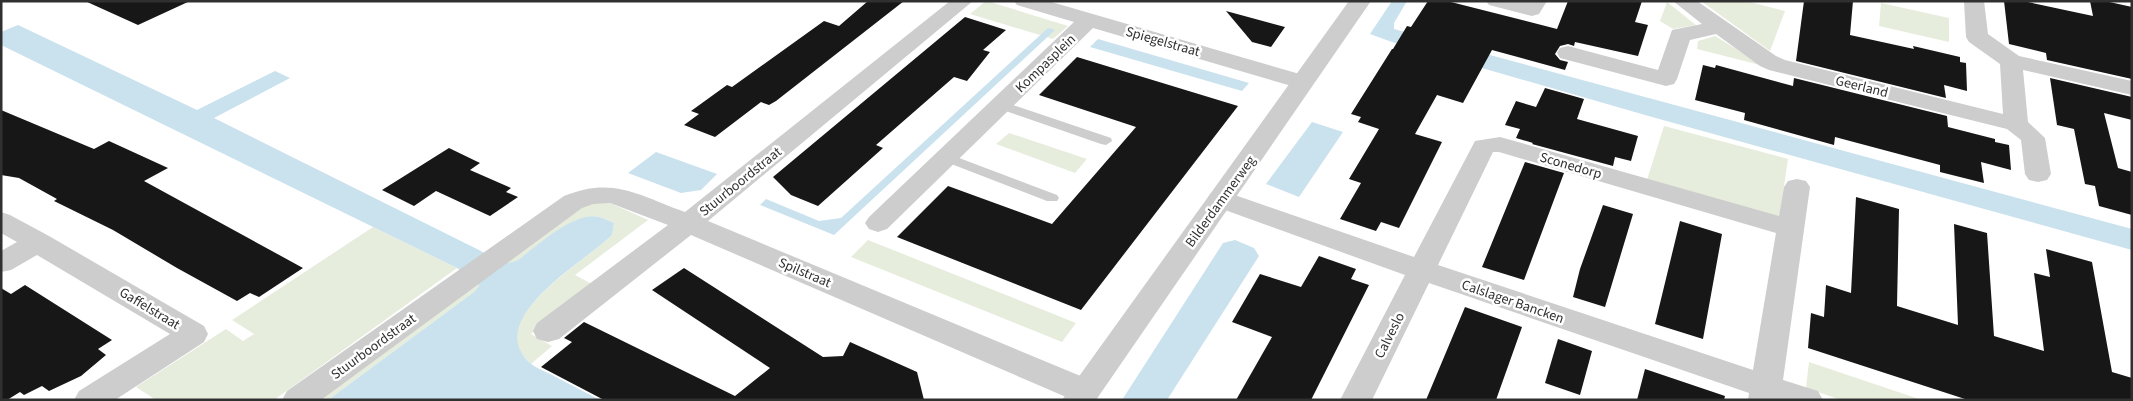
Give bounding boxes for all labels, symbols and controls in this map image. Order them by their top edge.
street label: Spiegelstraat [1123,22,1202,62]
street label: Kompasplein [1011,30,1080,98]
street label: Geerland [1833,71,1890,103]
street label: Stuurboordstraat [695,142,786,221]
street label: Sconedorp [1537,148,1604,184]
street label: Bilderdammerweg [1181,152,1261,251]
street label: Spilstraat [775,253,834,293]
street label: Calslager Bancken [1459,275,1567,329]
street label: Gaffelstraat [115,283,184,335]
street label: Stuurboordstraat [327,309,420,385]
street label: Calveslo [1370,309,1410,362]

